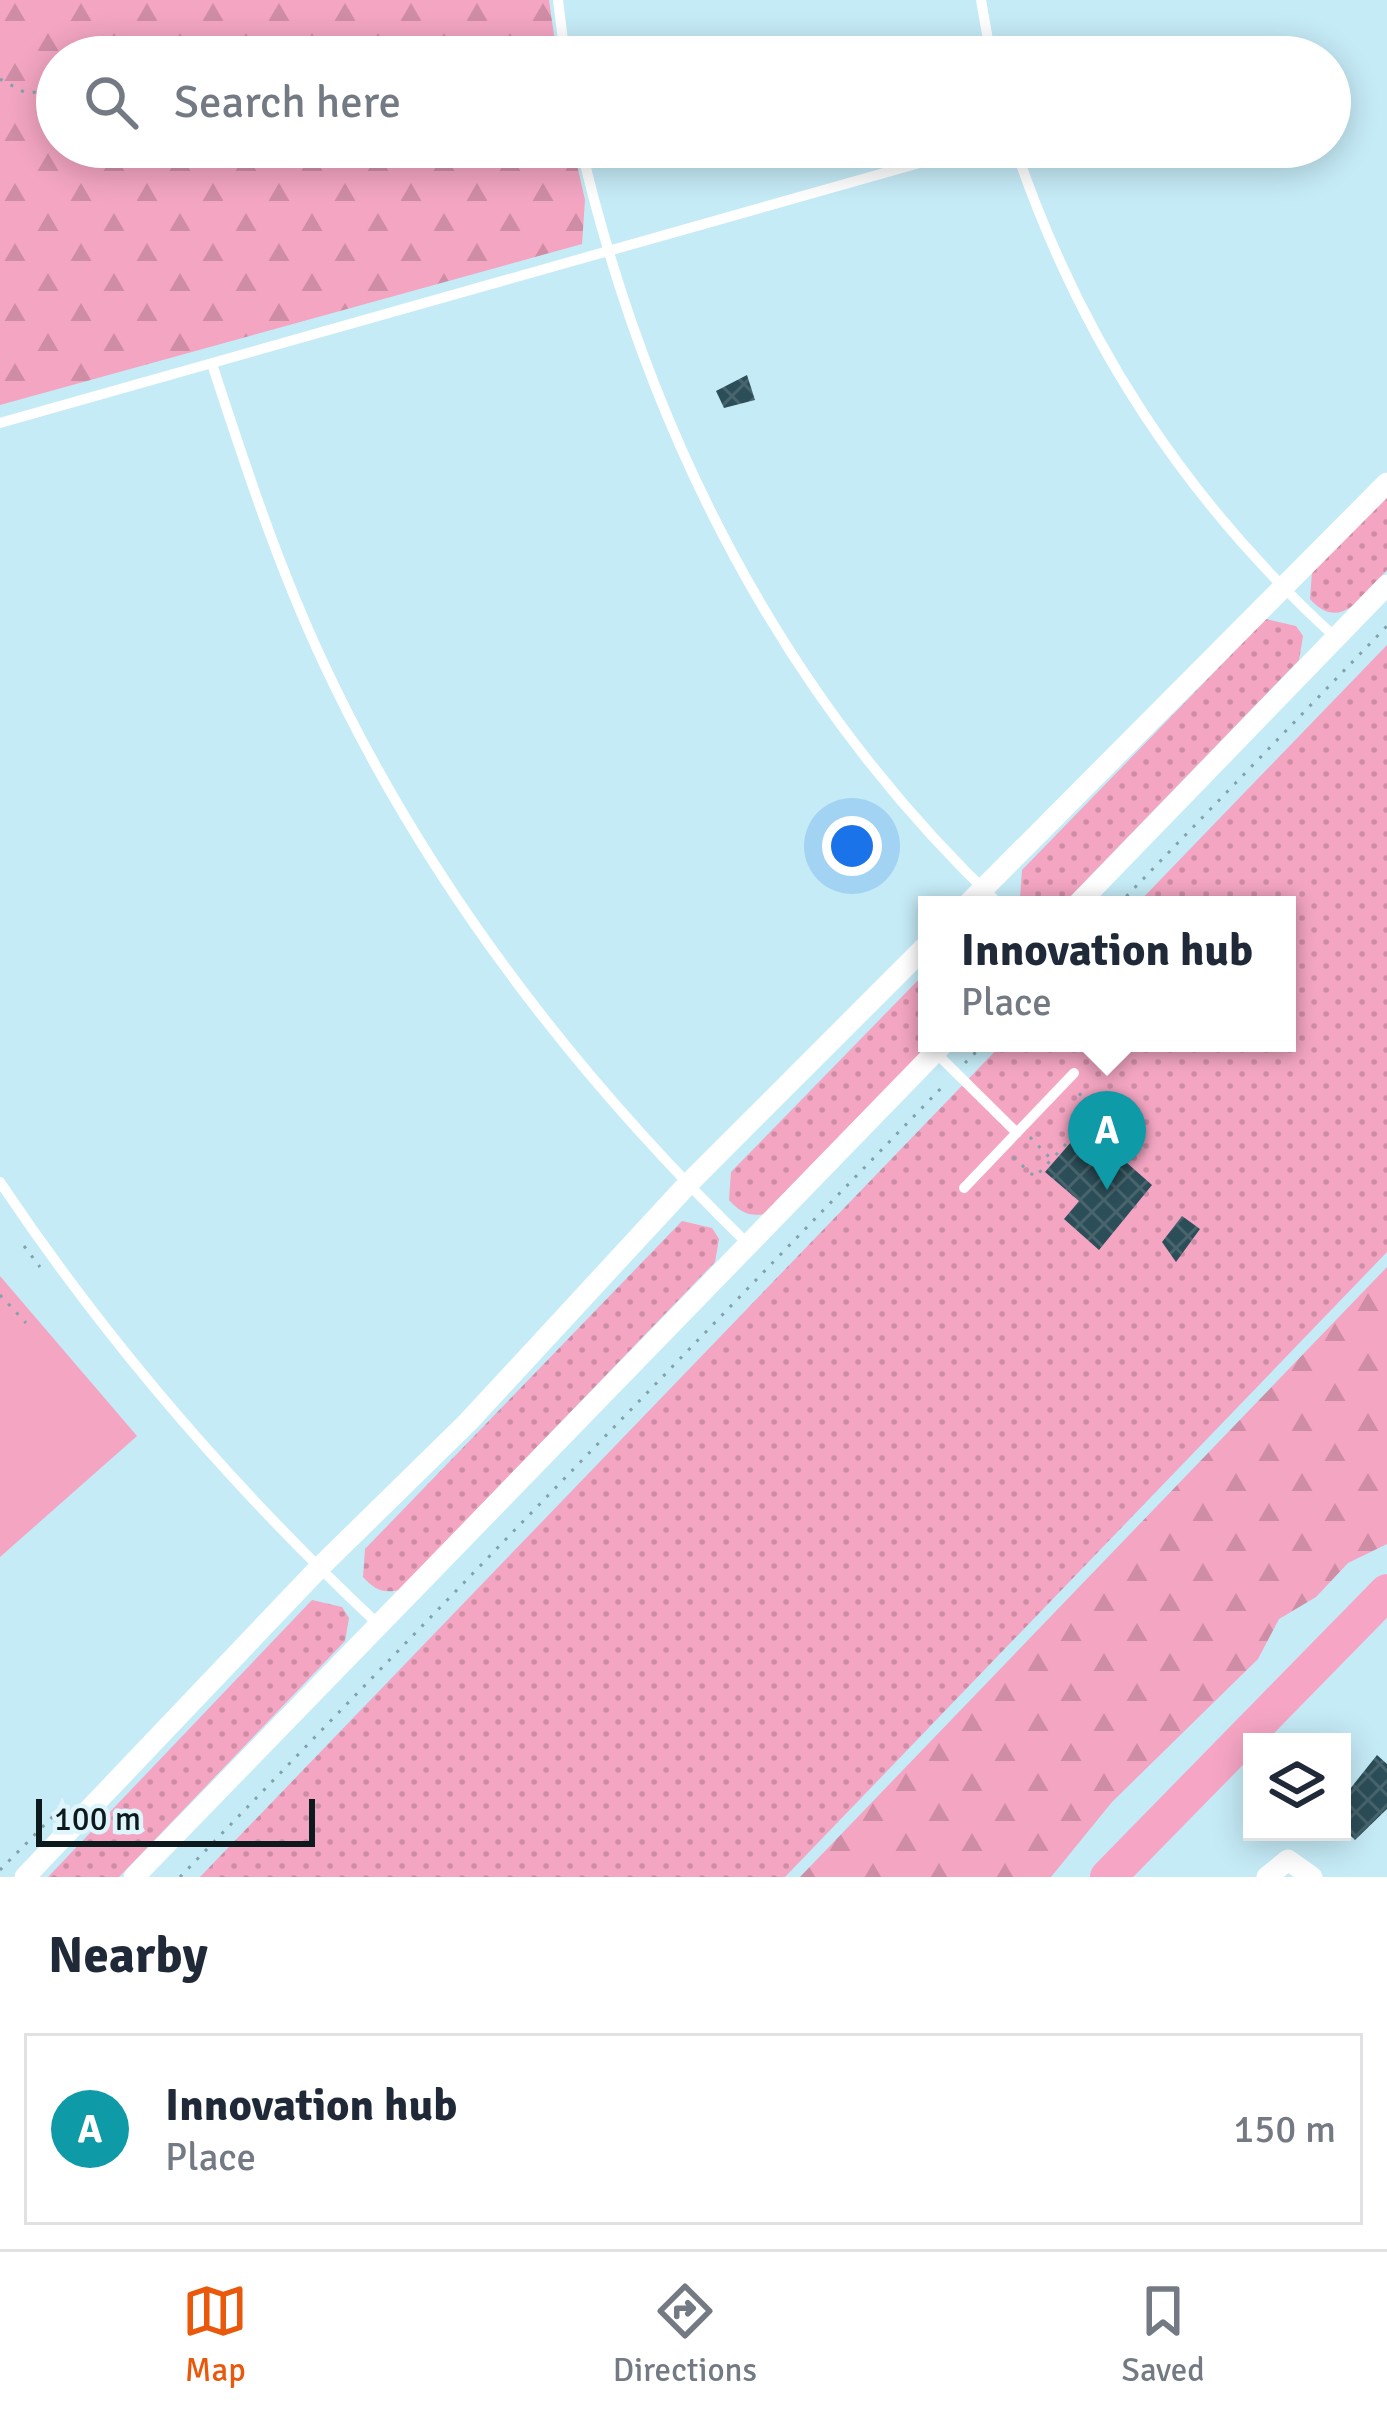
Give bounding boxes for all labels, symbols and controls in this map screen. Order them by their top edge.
search box [36,36,1351,168]
icon: search [78,69,144,135]
text: Search here [174,75,401,130]
your location [822,816,882,876]
popup [918,896,1296,1052]
text: Innovation hub [961,923,1253,978]
text: Place [961,978,1052,1026]
pin: A [1068,1091,1146,1190]
map controls [1243,1733,1351,1841]
button: layers [1243,1733,1351,1841]
scale bar [36,1793,315,1846]
text: 100 m [54,1799,141,1840]
text: Nearby [48,1924,208,1987]
text: Innovation hub [165,2078,457,2133]
text: A [78,2105,102,2153]
text: 150 m [1233,2105,1336,2153]
text: Place [165,2133,256,2181]
tab: Map [182,2278,248,2391]
tab: Directions [613,2278,757,2391]
tab: Saved [1122,2278,1205,2391]

